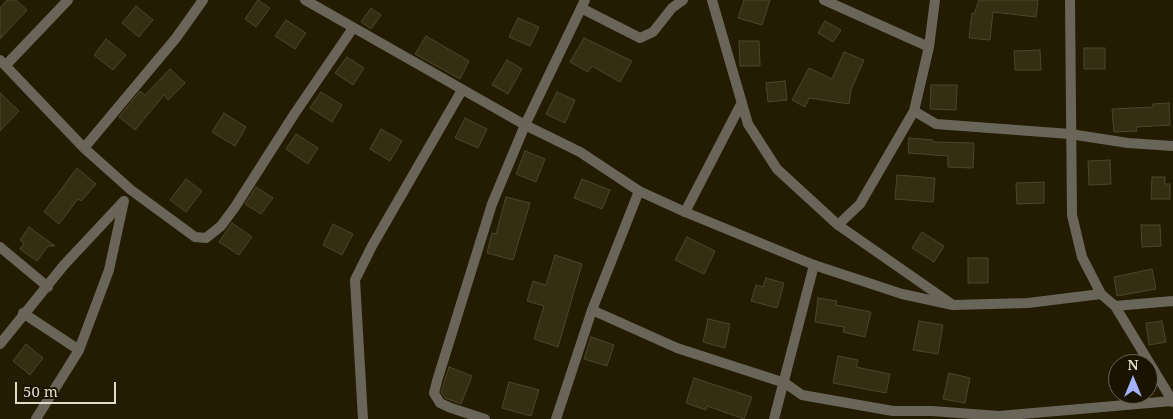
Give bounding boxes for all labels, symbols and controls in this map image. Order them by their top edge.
north arrow [1108,354,1158,404]
text: N [1127,355,1139,374]
scale bar [18,372,119,404]
text: 50 m [23,381,58,401]

